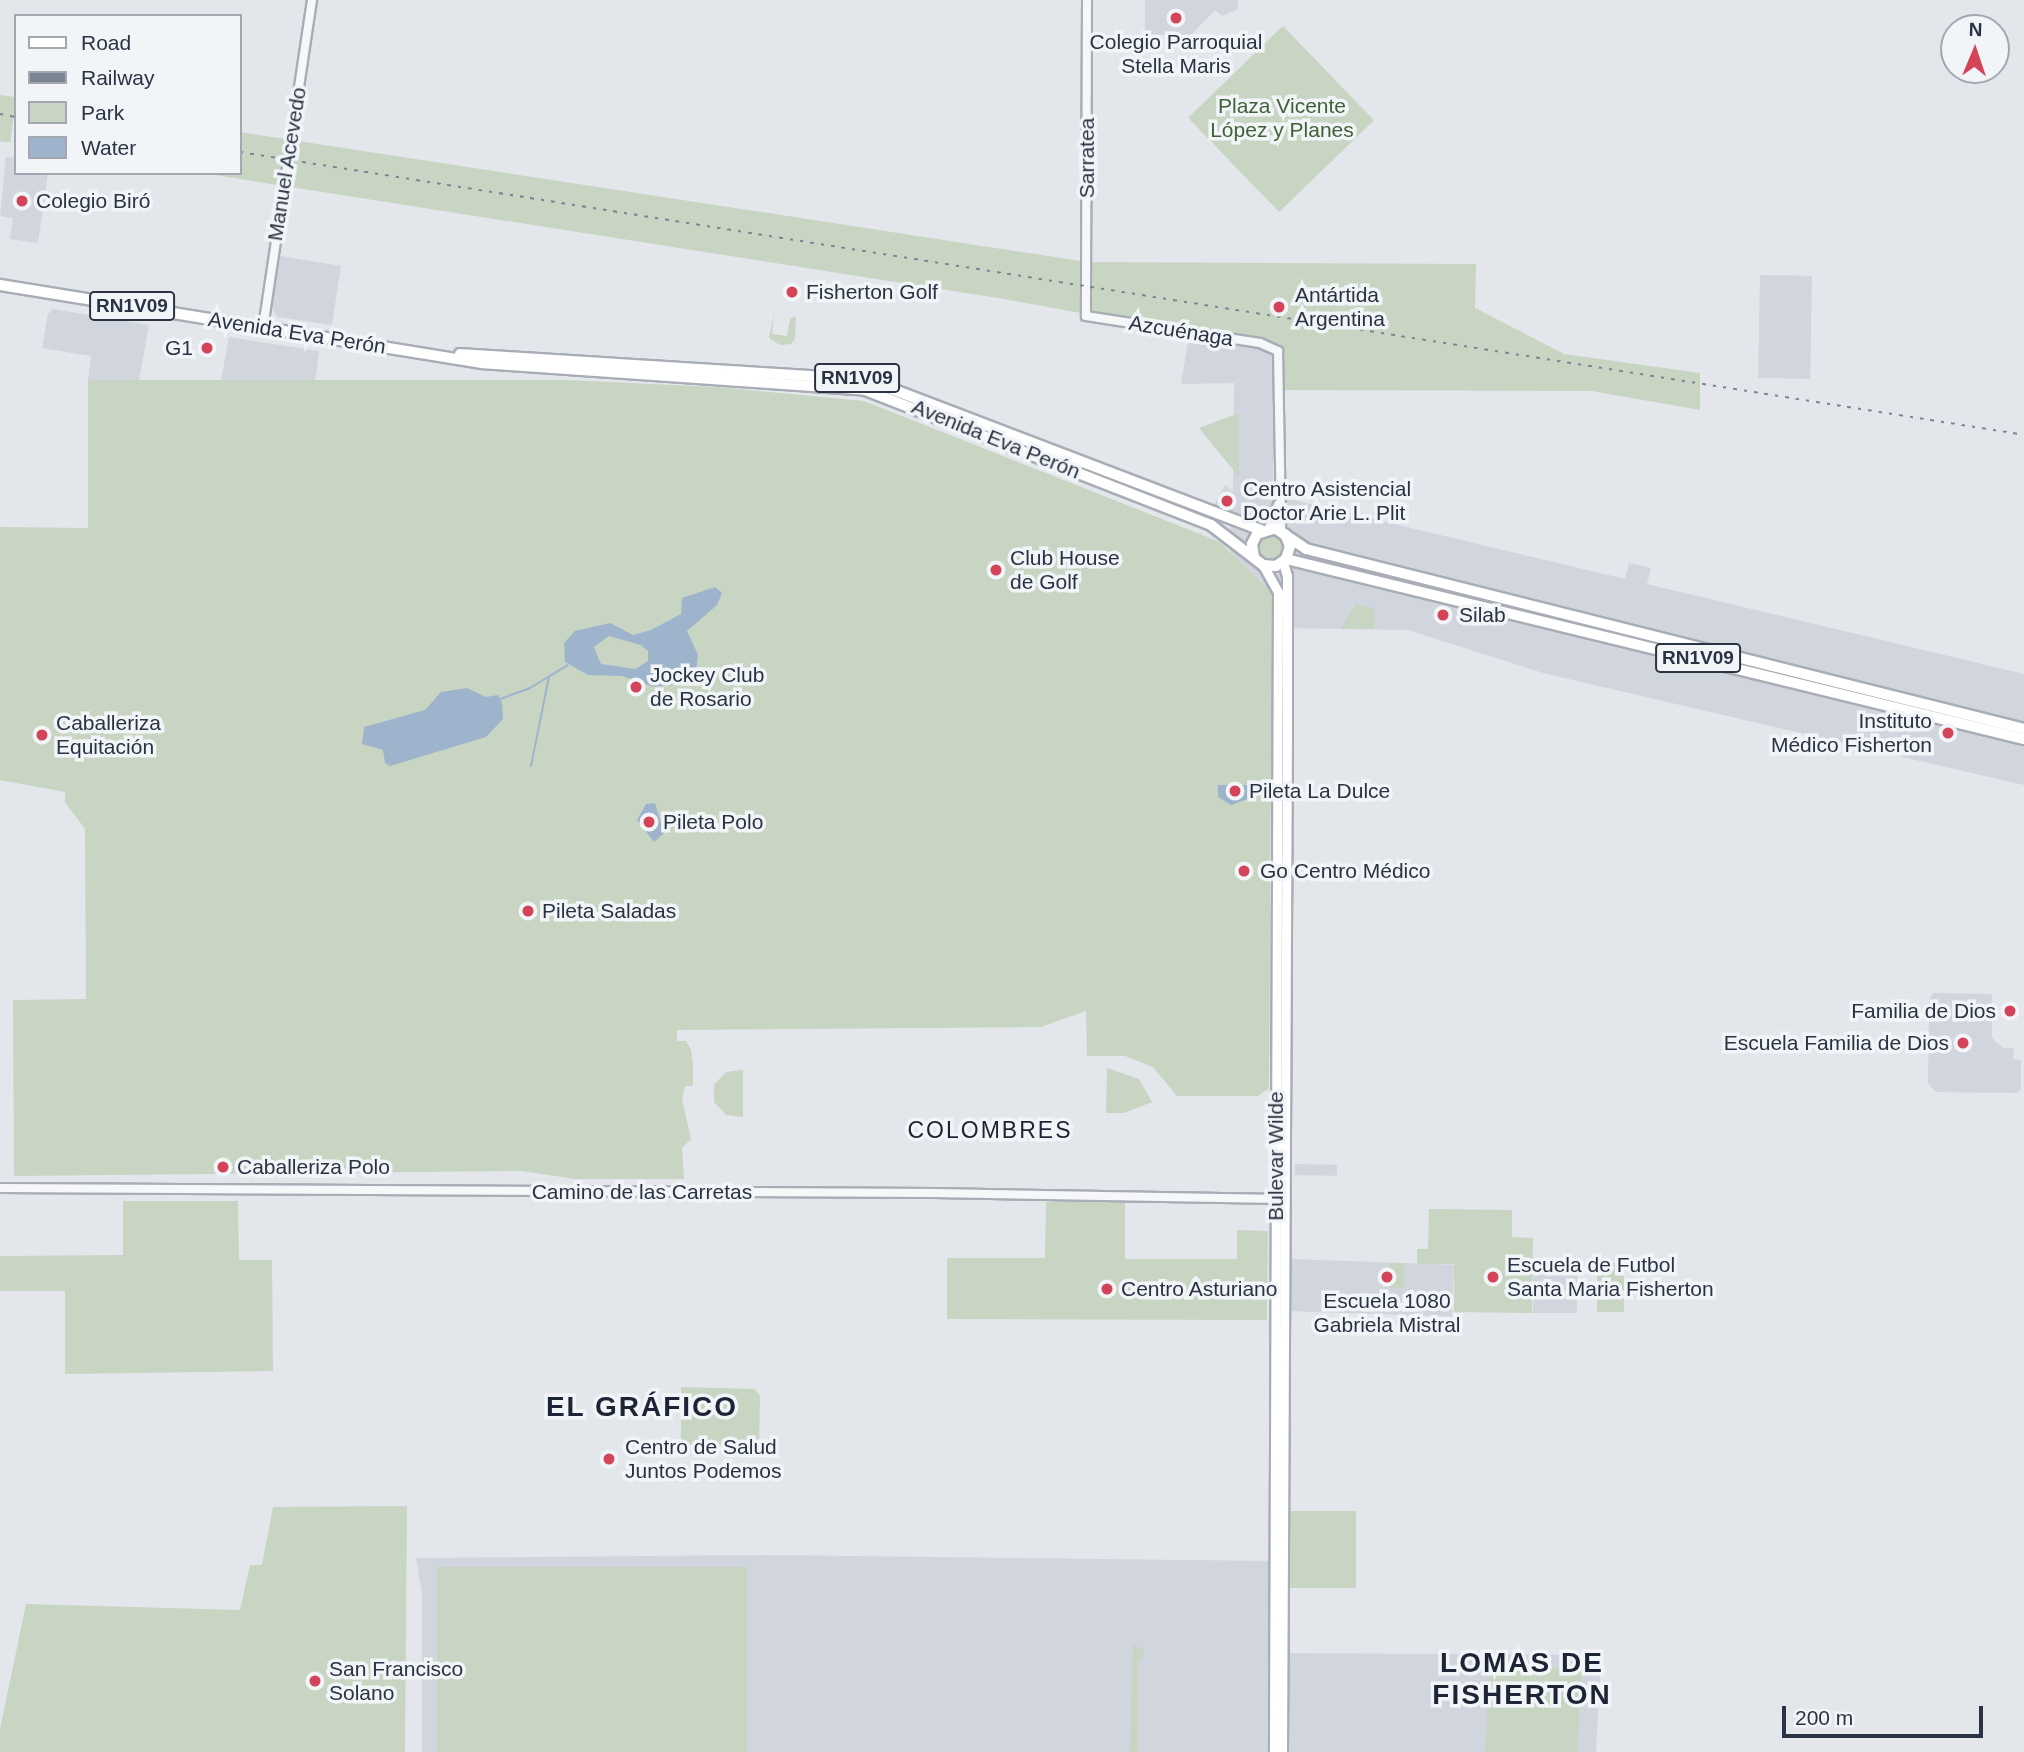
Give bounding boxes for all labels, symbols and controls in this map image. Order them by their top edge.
marker: Colegio Parroquial Stella Maris [1168,10,1184,26]
legend [14,14,242,175]
north arrow [1940,14,2010,84]
text: N [1968,19,1983,40]
place label: Colegio Parroquial Stella Maris [1090,29,1262,79]
text: Road [81,31,131,54]
text: Railway [81,66,155,89]
street label: Manuel Acevedo [262,85,312,243]
park label: Plaza Vicente López y Planes [1210,93,1354,143]
text: Park [81,101,124,124]
street label: Sarratea [1074,118,1100,198]
text: Water [81,136,136,159]
place label: Colegio Biró [36,188,150,214]
marker: Colegio Biró [14,193,30,209]
place label: Fisherton Golf [806,279,938,305]
place label: Antártida Argentina [1295,282,1385,332]
marker: Fisherton Golf [784,284,800,300]
road number: RN1V09 [88,290,176,322]
marker: Antártida Argentina [1269,297,1289,317]
street label: Avenida Eva Perón [206,307,388,359]
street label: Azcuénaga [1127,310,1235,352]
place label: G1 [165,335,193,361]
marker: G1 [199,340,215,356]
road number: RN1V09 [813,362,901,394]
street label: Avenida Eva Perón [908,394,1084,484]
place label: Centro Asistencial Doctor Arie L. Plit [1243,476,1412,526]
marker: Centro Asistencial Doctor Arie L. Plit [1217,491,1237,511]
place label: Club House de Golf [1010,545,1120,595]
marker: Club House de Golf [988,562,1004,578]
place label: Silab [1459,602,1506,628]
marker: Silab [1433,605,1453,625]
road number: RN1V09 [1654,642,1742,674]
place label: Jockey Club de Rosario [650,662,764,712]
marker: Jockey Club de Rosario [628,679,644,695]
place label: Instituto Médico Fisherton [1771,708,1932,758]
place label: Caballeriza Equitación [56,710,161,760]
marker: Instituto Médico Fisherton [1938,723,1958,743]
marker: Caballeriza Equitación [34,727,50,743]
place label: Pileta La Dulce [1249,778,1390,804]
marker: Pileta La Dulce [1227,783,1243,799]
place label: Pileta Polo [663,809,763,835]
marker: Pileta Polo [641,814,657,830]
place label: Go Centro Médico [1260,858,1430,884]
marker: Go Centro Médico [1234,861,1254,881]
place label: Pileta Saladas [542,898,676,924]
marker: Pileta Saladas [520,903,536,919]
place label: Familia de Dios [1851,998,1996,1024]
marker: Familia de Dios [2002,1003,2018,1019]
place label: Escuela Familia de Dios [1724,1030,1949,1056]
marker: Escuela Familia de Dios [1955,1035,1971,1051]
street label: Bulevar Wilde [1263,1091,1289,1221]
district label: COLOMBRES [909,1116,1071,1144]
place label: Caballeriza Polo [237,1154,390,1180]
marker: Caballeriza Polo [215,1159,231,1175]
street label: Camino de las Carretas [532,1179,752,1205]
place label: Escuela de Futbol Santa Maria Fisherton [1507,1252,1714,1302]
marker: Escuela 1080 Gabriela Mistral [1379,1269,1395,1285]
marker: Escuela de Futbol Santa Maria Fisherton [1485,1269,1501,1285]
place label: Centro Asturiano [1121,1276,1279,1302]
marker: Centro Asturiano [1099,1281,1115,1297]
place label: Escuela 1080 Gabriela Mistral [1313,1288,1461,1338]
district label: EL GRÁFICO [547,1390,737,1424]
place label: Centro de Salud Juntos Podemos [625,1434,781,1484]
marker: Centro de Salud Juntos Podemos [599,1449,619,1469]
district label: LOMAS DE FISHERTON [1433,1646,1611,1712]
place label: San Francisco Solano [329,1656,463,1706]
marker: San Francisco Solano [307,1673,323,1689]
scale bar [1786,1692,1987,1736]
text: 200 m [1795,1706,1853,1729]

